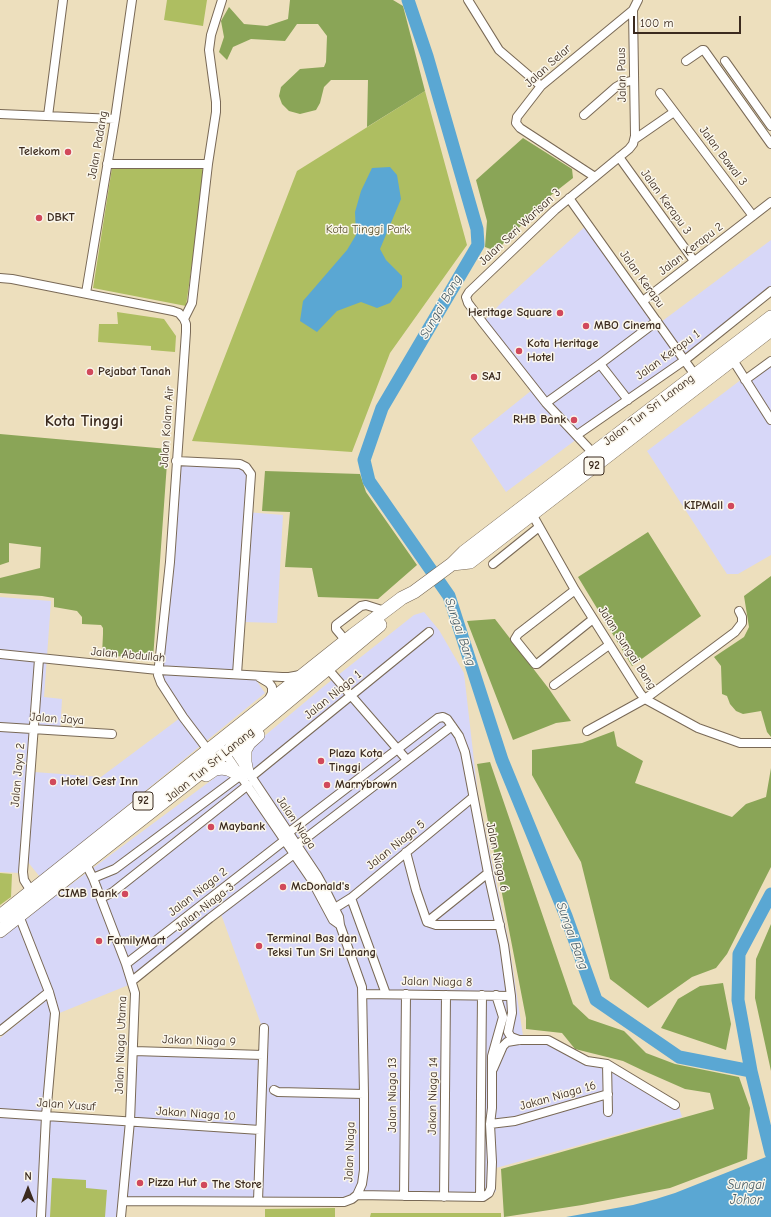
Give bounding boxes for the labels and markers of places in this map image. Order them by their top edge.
place label: Telekom [19,145,60,159]
marker: Telekom [63,147,73,157]
place label: DBKT [47,211,75,225]
marker: DBKT [34,213,44,223]
place label: Heritage Square [468,306,552,320]
marker: Heritage Square [555,308,565,318]
place label: MBO Cinema [594,319,661,333]
marker: MBO Cinema [581,321,591,331]
place label: Kota Heritage Hotel [527,337,598,365]
marker: Kota Heritage Hotel [514,346,524,356]
place label: Pejabat Tanah [98,365,171,379]
marker: Pejabat Tanah [85,367,95,377]
place label: SAJ [482,370,501,384]
marker: SAJ [469,372,479,382]
place label: RHB Bank [513,413,566,427]
marker: RHB Bank [569,415,579,425]
place label: KIPMall [684,499,723,513]
marker: KIPMall [726,501,736,511]
place label: Plaza Kota Tinggi [329,747,383,775]
marker: Plaza Kota Tinggi [316,756,326,766]
place label: Hotel Gest Inn [61,775,138,789]
marker: Hotel Gest Inn [48,777,58,787]
place label: Marrybrown [335,778,397,792]
marker: Marrybrown [322,780,332,790]
place label: Maybank [219,820,265,834]
marker: Maybank [206,822,216,832]
place label: McDonald's [291,880,349,894]
marker: McDonald's [278,882,288,892]
place label: CIMB Bank [58,887,117,901]
marker: CIMB Bank [120,889,130,899]
place label: Terminal Bas dan Teksi Tun Sri Lanang [267,932,376,960]
place label: FamilyMart [107,934,165,948]
marker: FamilyMart [94,936,104,946]
marker: Terminal Bas dan Teksi Tun Sri Lanang [254,941,264,951]
place label: Pizza Hut [148,1176,197,1190]
marker: Pizza Hut [135,1178,145,1188]
place label: The Store [212,1178,262,1192]
marker: The Store [199,1180,209,1190]

